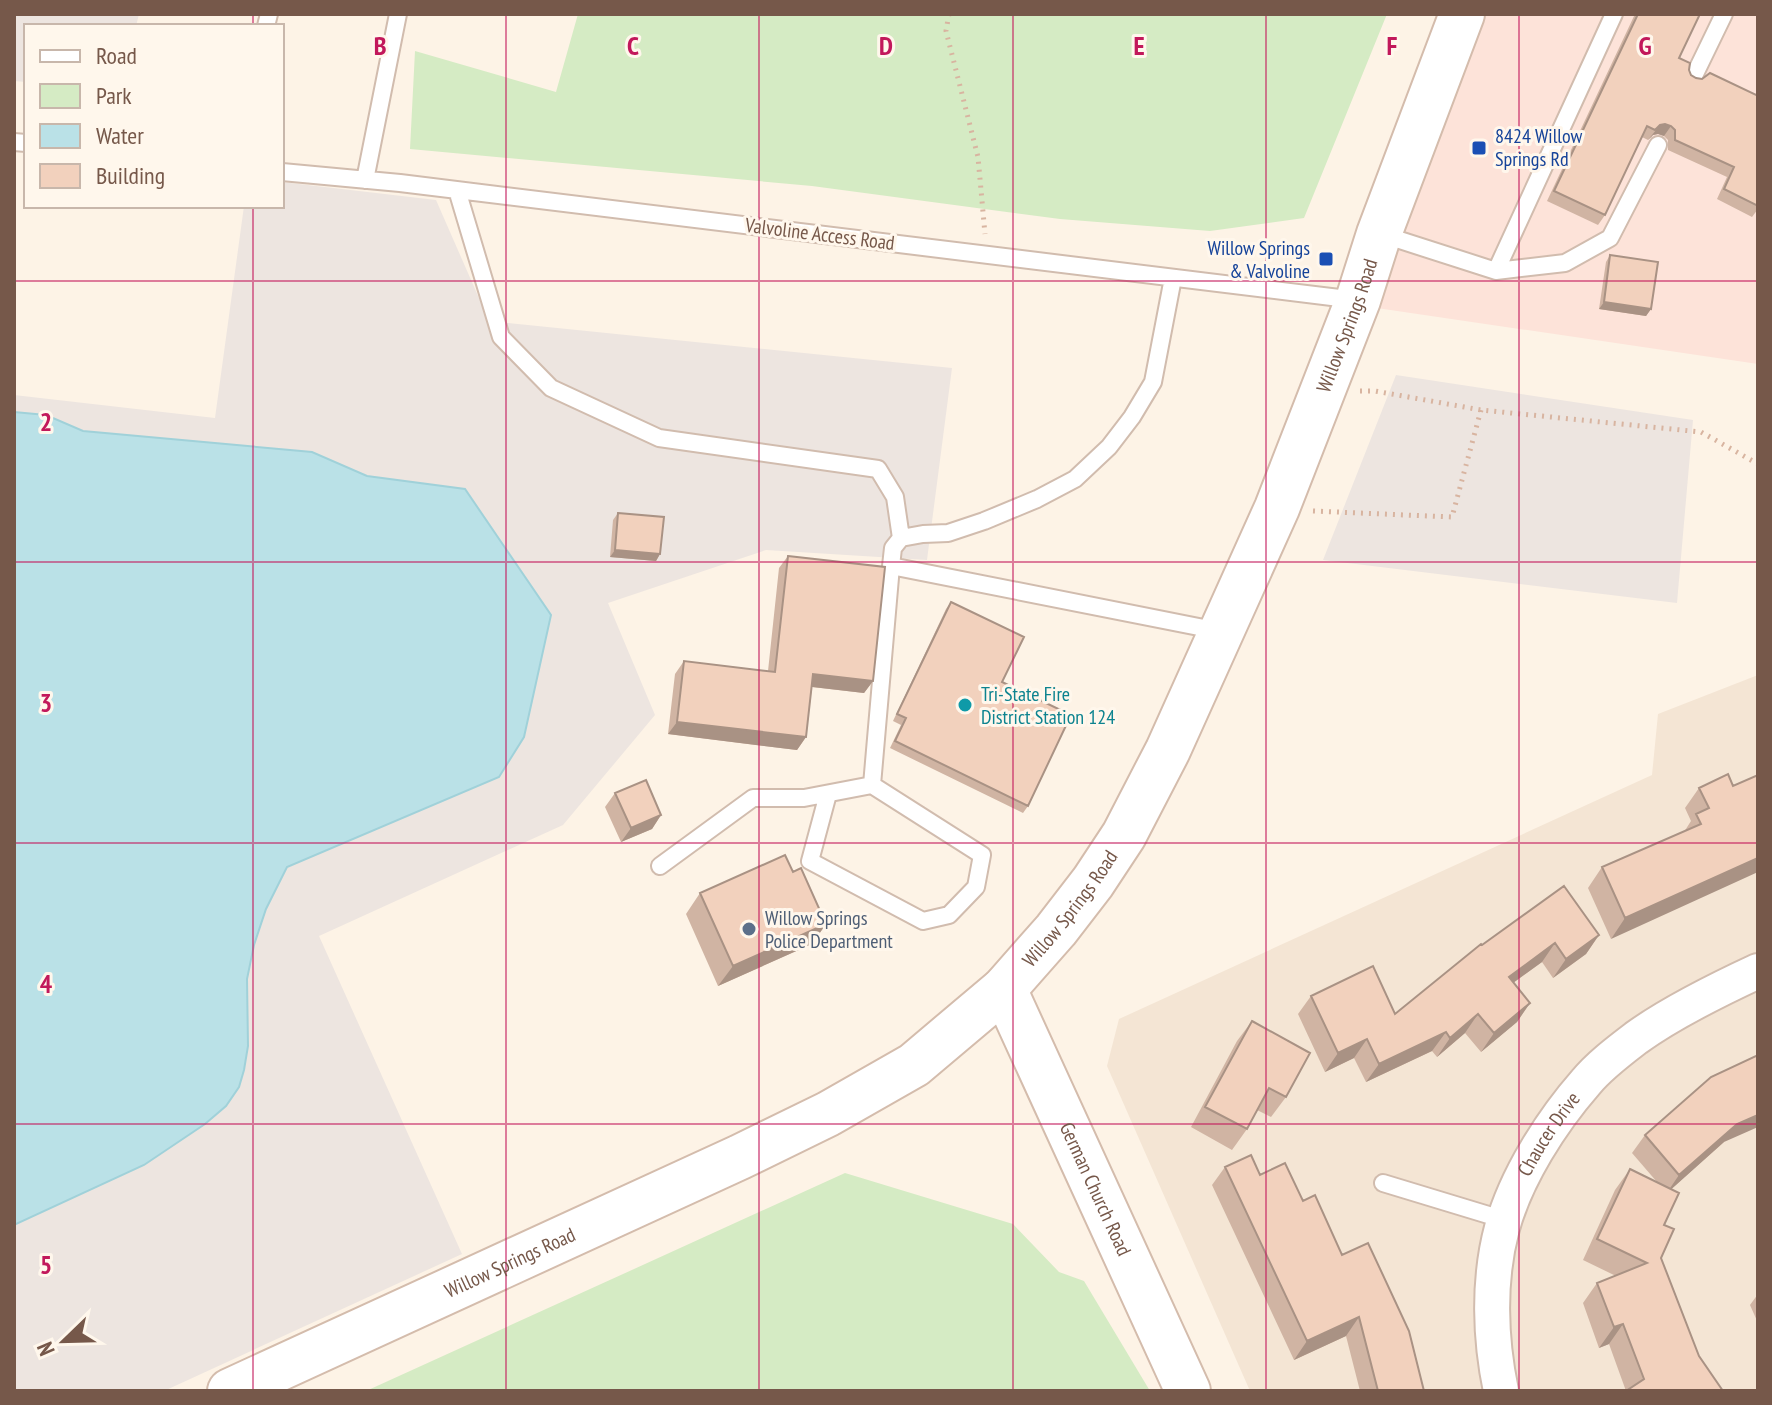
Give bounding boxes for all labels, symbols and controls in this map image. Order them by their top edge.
legend [24,24,284,208]
text: B [374,29,387,62]
text: C [627,29,639,62]
text: D [879,29,893,62]
text: E [1133,29,1145,62]
text: F [1387,29,1398,62]
text: G [1638,29,1652,62]
text: Road [96,40,137,71]
text: Park [96,80,132,111]
text: Water [96,120,144,151]
place label: 8424 Willow Springs Rd [1495,123,1582,172]
marker: 8424 Willow Springs Rd [1470,139,1488,157]
text: Building [96,160,165,191]
street label: Valvoline Access Road [743,212,896,256]
place label: Willow Springs & Valvoline [1208,235,1310,284]
marker: Willow Springs & Valvoline [1317,250,1335,268]
street label: Willow Springs Road [1310,255,1383,396]
text: 2 [40,405,52,438]
place label: Tri-State Fire District Station 124 [981,681,1115,730]
text: 3 [40,686,52,719]
marker: Tri-State Fire District Station 124 [956,696,974,714]
street label: Willow Springs Road [1017,845,1123,972]
place label: Willow Springs Police Department [765,905,893,954]
marker: Willow Springs Police Department [740,920,758,938]
text: 4 [40,967,53,1000]
street label: Chaucer Drive [1512,1086,1586,1180]
street label: German Church Road [1054,1118,1137,1260]
street label: Willow Springs Road [440,1221,579,1304]
text: 5 [40,1248,52,1281]
north arrow [24,1301,104,1381]
text: N [30,1338,61,1360]

